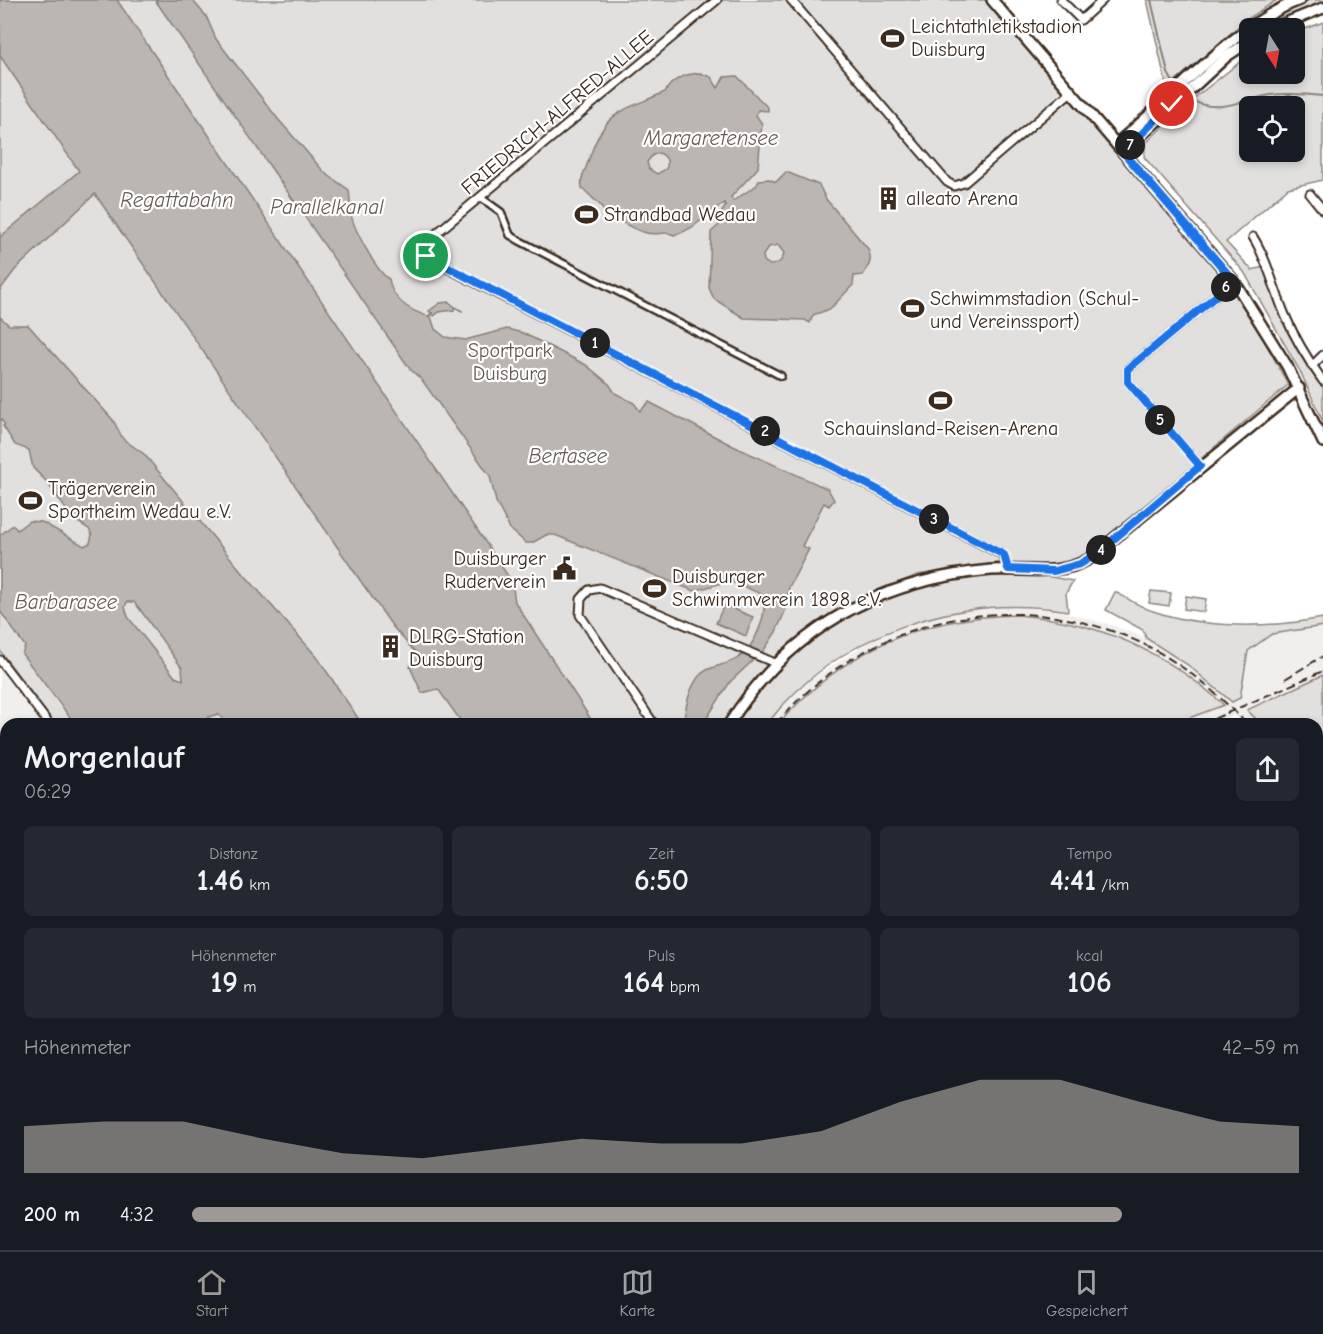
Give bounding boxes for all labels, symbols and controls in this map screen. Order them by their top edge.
place label: Leichtathletikstadion Duisburg [911,15,1082,61]
north arrow [1239,18,1305,84]
map controls [1239,18,1305,162]
street label: FRIEDRICH-ALFRED-ALLEE [457,25,658,199]
sports icon: Leichtathletikstadion Duisburg [880,25,906,51]
pin [1146,78,1197,129]
icon: check [1155,87,1188,120]
button: locate [1239,96,1305,162]
water label: Margaretensee [643,126,779,150]
pin: 7 [1115,130,1145,160]
text: 7 [1126,136,1134,154]
building icon: alleato Arena [875,185,901,211]
place label: alleato Arena [906,187,1018,210]
water label: Regattabahn [120,188,234,212]
water label: Parallelkanal [270,195,384,219]
sports icon: Strandbad Wedau [573,201,599,227]
place label: Strandbad Wedau [604,203,756,226]
pin [400,230,451,281]
icon: arrive [409,239,442,272]
pin: 6 [1211,272,1241,302]
text: 6 [1222,278,1230,296]
place label: Schwimmstadion (Schul- und Vereinssport) [930,287,1139,333]
sports icon: Schwimmstadion (Schul- und Vereinssport) [899,296,925,322]
pin: 1 [580,328,610,358]
text: 1 [592,334,598,352]
park label: Sportpark Duisburg [468,339,553,385]
sports icon: Schauinsland-Reisen-Arena [928,388,954,414]
pin: 5 [1145,405,1175,435]
text: 5 [1156,411,1164,429]
pin: 2 [750,416,780,446]
place label: Schauinsland-Reisen-Arena [824,417,1058,440]
text: 2 [761,422,769,440]
water label: Bertasee [529,444,608,468]
place label: Trägerverein Sportheim Wedau e.V. [48,477,231,523]
sports icon: Trägerverein Sportheim Wedau e.V. [17,487,43,513]
pin: 3 [919,504,949,534]
text: 3 [930,510,938,528]
pin: 4 [1086,535,1116,565]
text: 4 [1097,541,1105,559]
place label: Duisburger Ruderverein [444,547,546,593]
public building icon: Duisburger Ruderverein [551,556,577,582]
place label: Duisburger Schwimmverein 1898 e.V. [672,565,882,611]
sports icon: Duisburger Schwimmverein 1898 e.V. [641,575,667,601]
water label: Barbarasee [15,590,118,614]
place label: DLRG-Station Duisburg [409,625,524,671]
building icon: DLRG-Station Duisburg [378,634,404,660]
text: Morgenlauf [24,738,184,776]
button: share [1236,738,1299,801]
text: 06:29 [24,780,72,803]
text: Distanz [209,845,258,863]
text: Zeit [649,845,674,863]
text: Tempo [1067,845,1112,863]
text: 1.46 [197,863,244,898]
text: 6:50 [634,863,689,898]
text: 4:41 [1050,863,1096,898]
text: km [244,876,270,894]
text: /km [1096,876,1129,894]
text: Höhenmeter [191,947,276,965]
text: Puls [648,947,675,965]
text: kcal [1076,947,1103,965]
text: 19 [210,965,238,1000]
text: 164 [623,965,664,1000]
text: 106 [1067,965,1112,1000]
text: m [238,978,257,996]
text: bpm [664,978,700,996]
text: Höhenmeter [24,1036,131,1059]
text: 42–59 m [1222,1036,1299,1059]
text: 200 m [24,1203,80,1226]
text: 4:32 [120,1203,154,1226]
tab: Start [195,1266,228,1320]
tab: Karte [619,1266,655,1320]
tab: Gespeichert [1046,1266,1128,1320]

